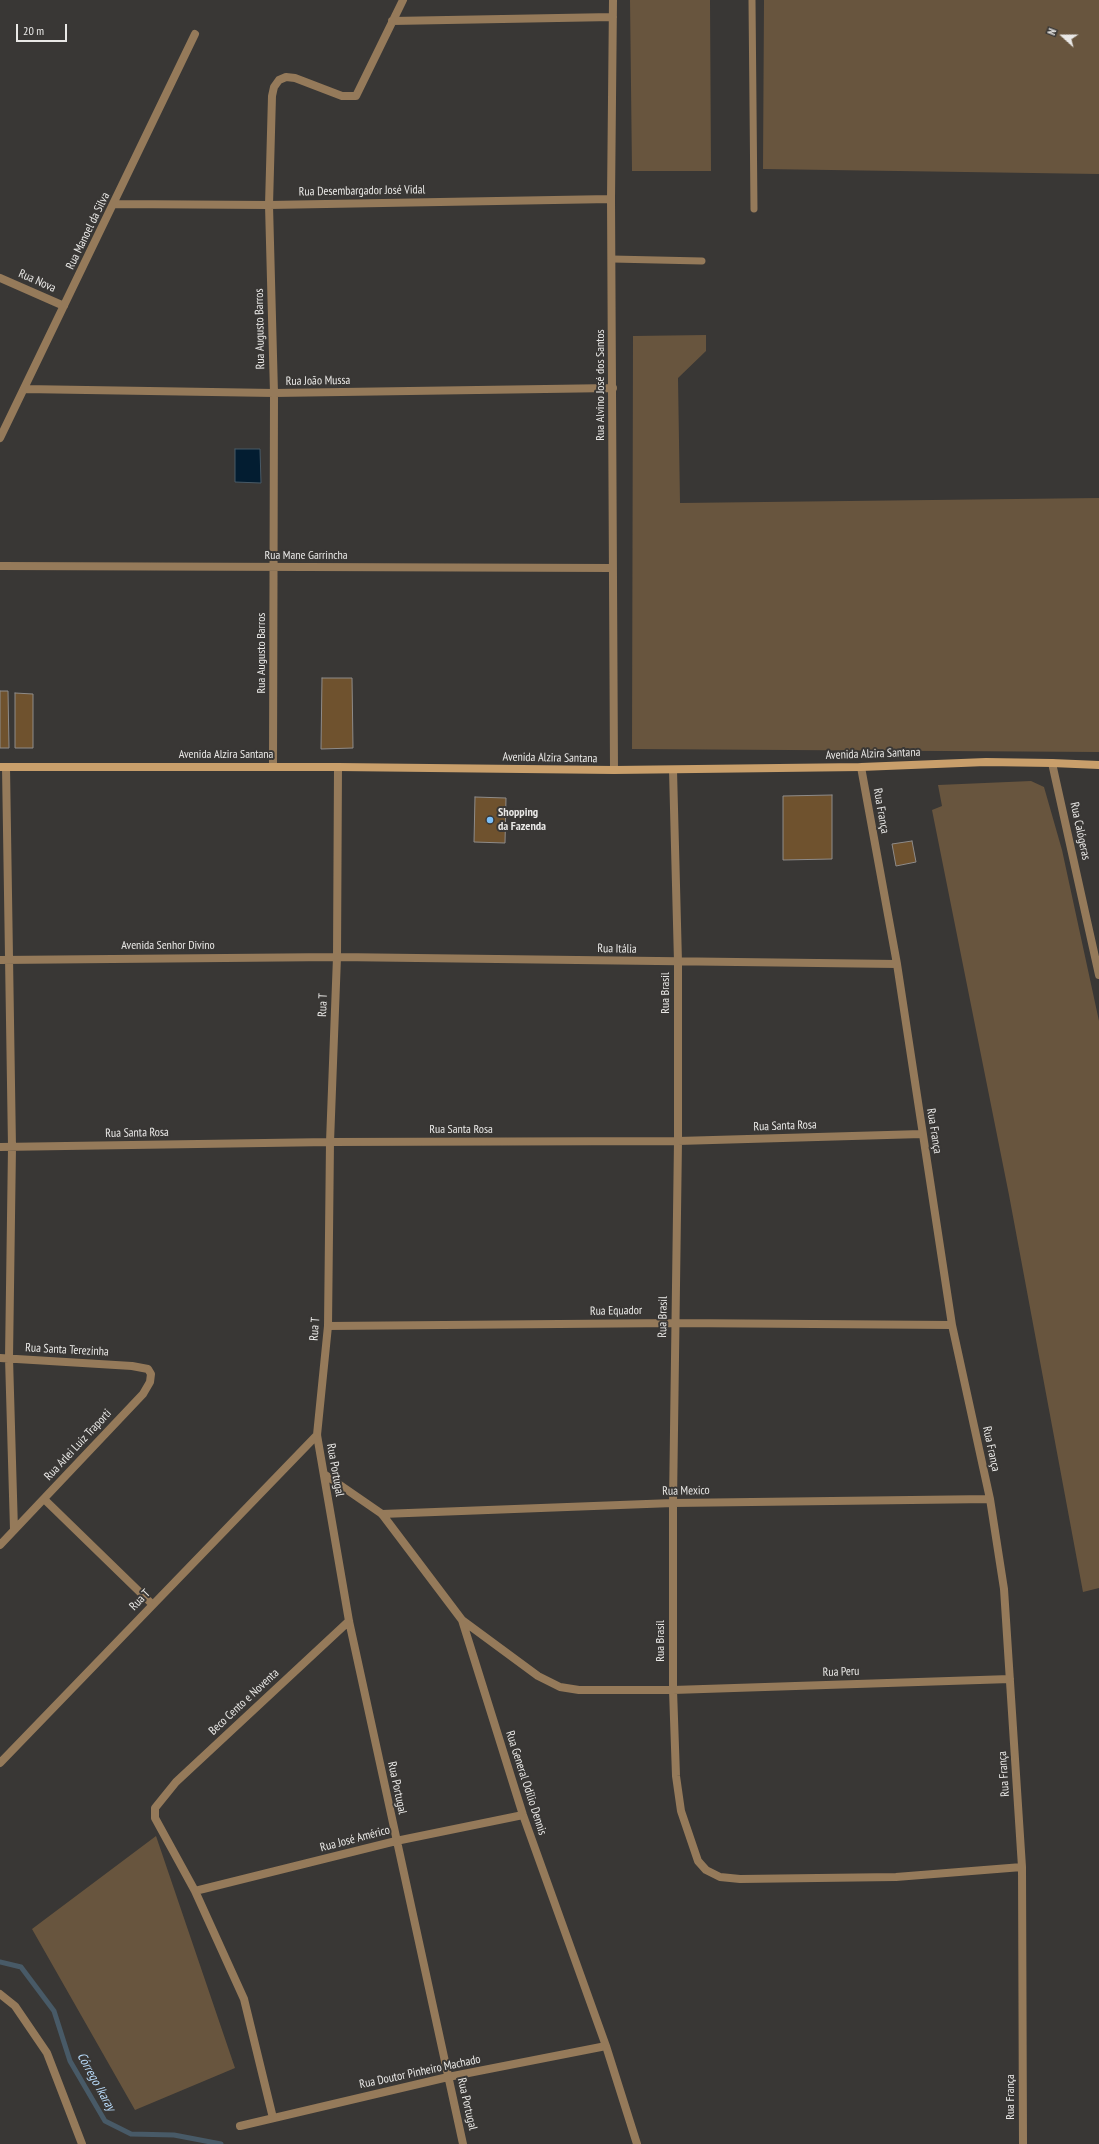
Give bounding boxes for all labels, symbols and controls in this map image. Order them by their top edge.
scale bar [18,16,69,42]
north arrow [1043,16,1083,56]
text: 20 m [23,23,44,38]
text: N [1044,26,1059,37]
street label: Rua Desembargador José Vidal [299,183,425,199]
street label: Rua Manoel da Silva [63,190,113,272]
street label: Rua Nova [16,266,58,296]
street label: Rua Augusto Barros [252,288,268,370]
street label: Rua Alvino José dos Santos [594,329,608,441]
street label: Rua João Mussa [286,373,350,389]
street label: Rua Mane Garrincha [264,549,348,563]
street label: Rua Augusto Barros [255,613,269,693]
street label: Avenida Alzira Santana [825,745,921,763]
street label: Avenida Alzira Santana [179,748,273,762]
street label: Avenida Alzira Santana [503,750,597,766]
street label: Rua França [870,787,892,835]
street label: Rua Calógeras [1067,801,1093,861]
place label: Shopping da Fazenda [498,806,546,834]
marker: Shopping da Fazenda [485,815,495,825]
street label: Avenida Senhor Divino [121,939,215,953]
street label: Rua Itália [597,941,637,957]
street label: Rua Brasil [659,972,673,1014]
street label: Rua T [315,993,331,1017]
street label: Rua França [923,1107,945,1155]
street label: Rua Santa Rosa [753,1118,817,1134]
street label: Rua Santa Rosa [429,1123,493,1137]
street label: Rua Santa Rosa [105,1125,169,1141]
street label: Rua Brasil [655,1296,671,1338]
street label: Rua Equador [590,1303,642,1319]
street label: Rua T [307,1317,323,1341]
street label: Rua Santa Terezinha [25,1341,109,1359]
street label: Rua Arlei Luiz Traporti [41,1406,115,1484]
street label: Rua França [979,1425,1003,1473]
street label: Rua Portugal [323,1442,347,1498]
street label: Rua Mexico [662,1483,710,1499]
street label: Rua T [127,1586,153,1614]
street label: Rua Brasil [654,1620,668,1662]
street label: Rua Peru [822,1664,860,1680]
street label: Beco Cento e Noventa [206,1666,282,1738]
street label: Rua General Odílio Dennis [502,1729,550,1837]
street label: Rua França [995,1751,1013,1797]
street label: Rua Portugal [384,1760,410,1816]
street label: Rua José Américo [319,1823,391,1855]
water label: Córrego Ikaray [74,2050,118,2114]
street label: Rua Doutor Pinheiro Machado [358,2052,482,2092]
street label: Rua França [1004,2074,1018,2120]
street label: Rua Portugal [454,2076,480,2132]

